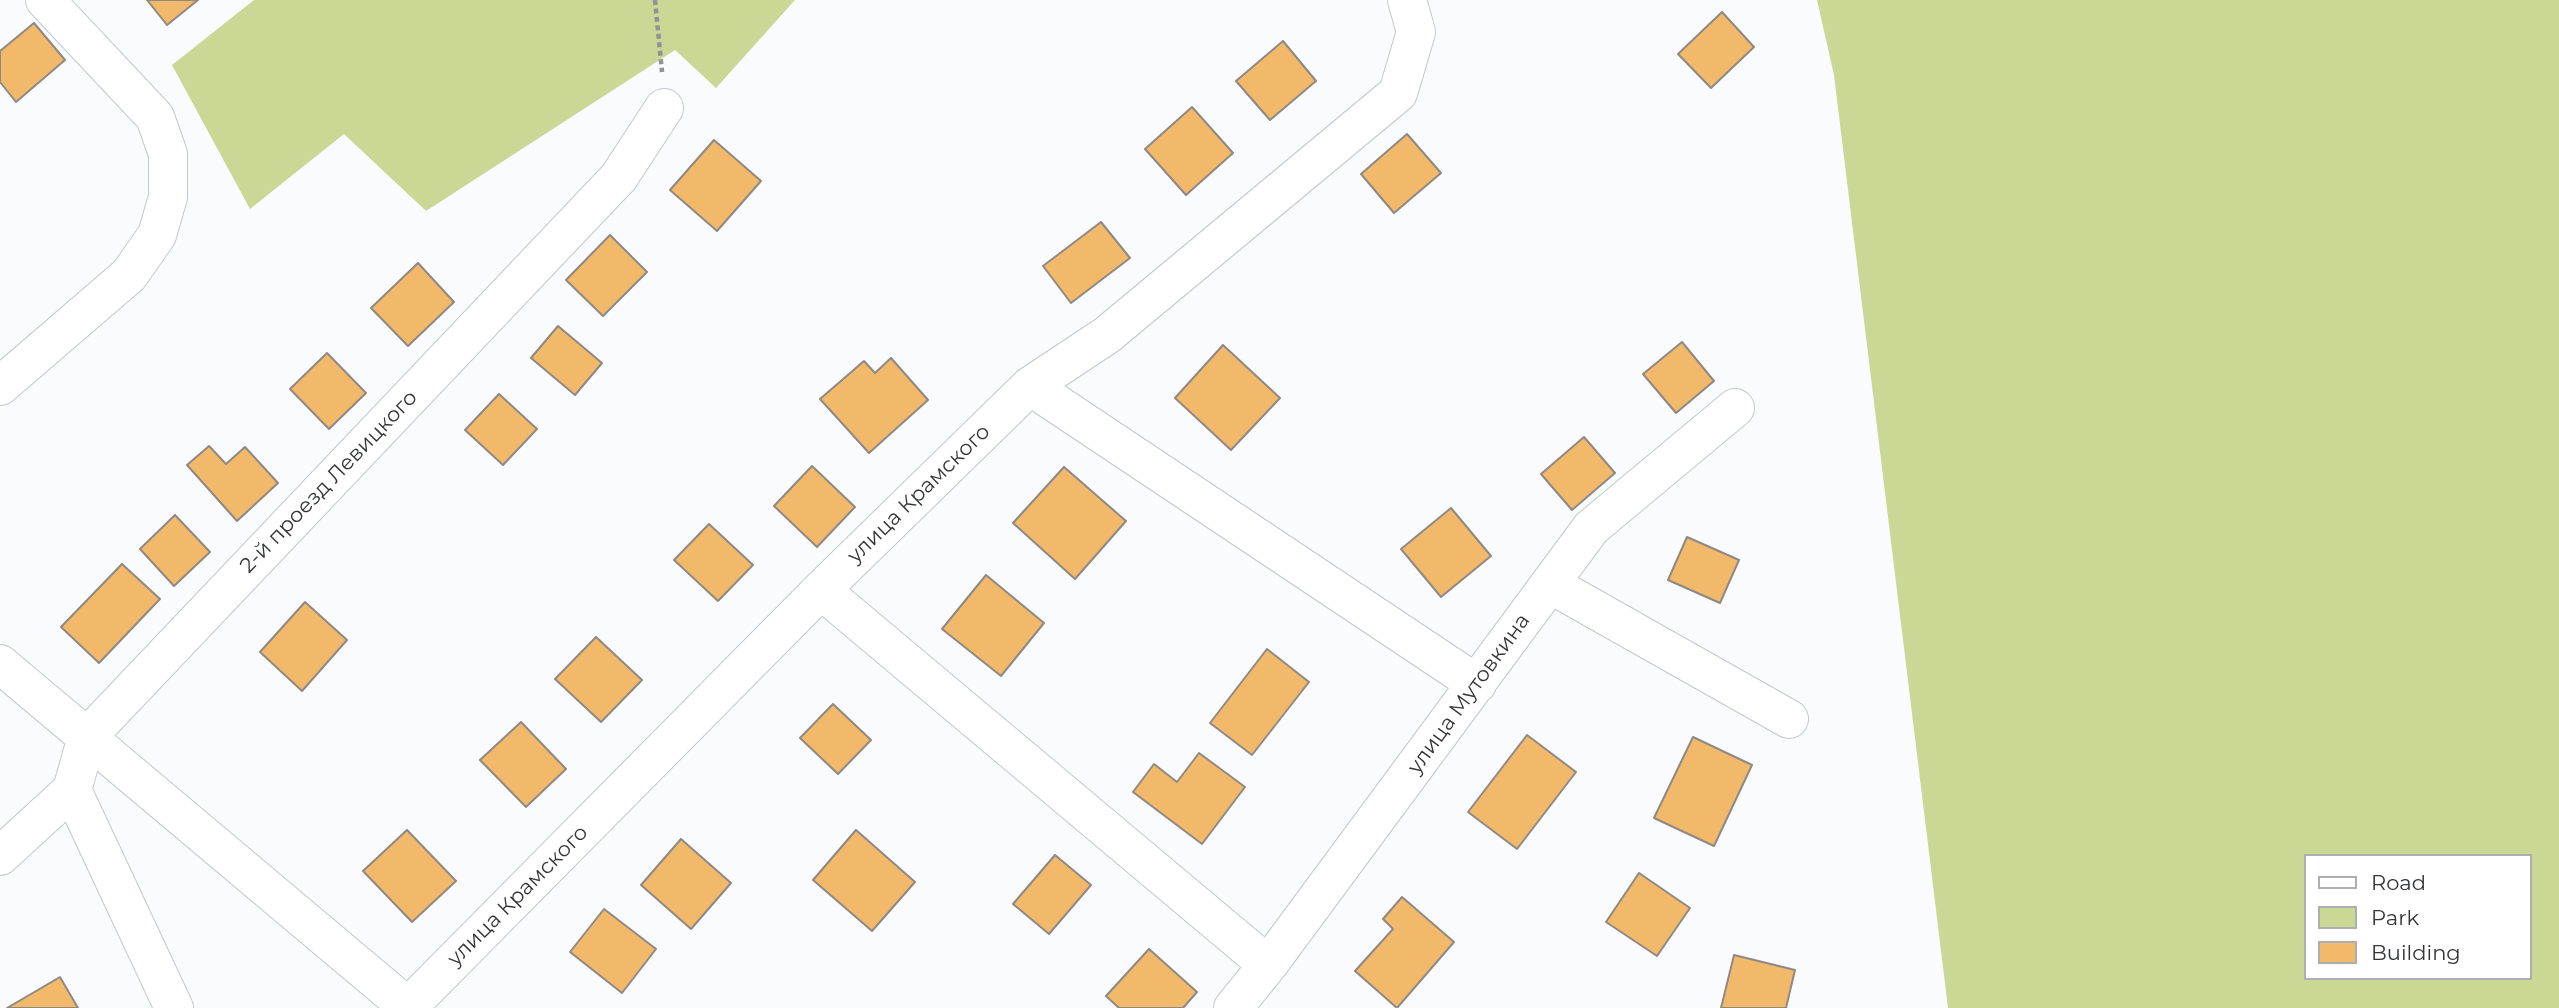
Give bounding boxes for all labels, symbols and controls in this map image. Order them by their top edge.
street label: 2-й проезд Левицкого [235,385,423,579]
street label: улица Крамского [842,419,996,569]
street label: улица Мутовкина [1402,609,1536,779]
street label: улица Крамского [442,820,594,972]
legend [2304,854,2531,980]
text: Road [2371,870,2426,895]
text: Park [2371,905,2419,930]
text: Building [2371,940,2461,965]

